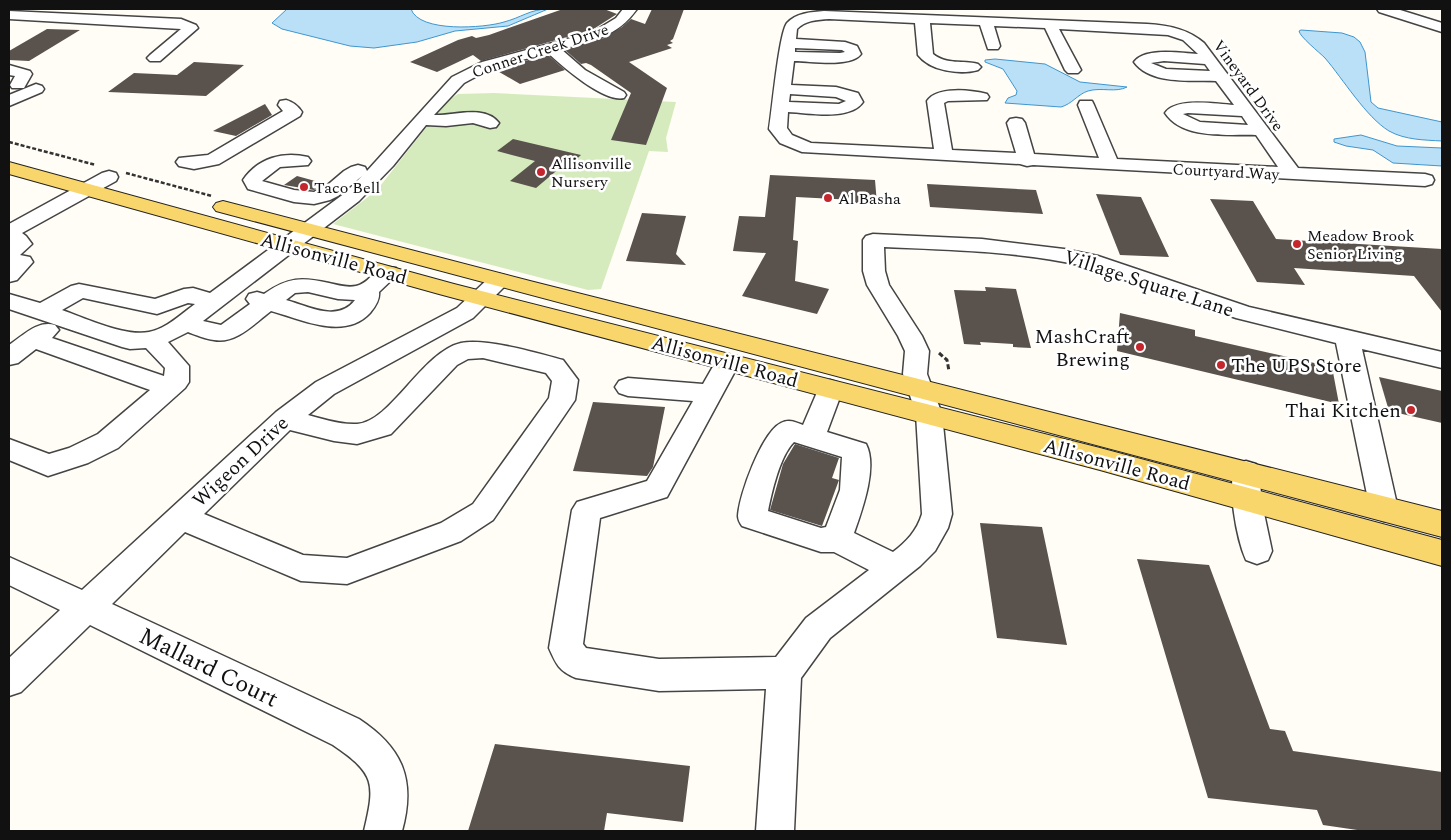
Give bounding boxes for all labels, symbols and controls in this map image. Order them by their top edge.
street label: Conner Creek Drive [469,18,612,84]
street label: Vineyard Drive [1207,35,1290,136]
place label: Allisonville Nursery [551,152,632,194]
street label: Courtyard Way [1172,157,1281,187]
marker: Allisonville Nursery [535,166,547,178]
place label: Taco Bell [314,176,380,200]
marker: Taco Bell [298,181,310,193]
place label: Al Basha [838,187,901,211]
marker: Al Basha [822,192,834,204]
place label: Meadow Brook Senior Living [1307,224,1415,266]
street label: Allisonville Road [257,225,411,293]
marker: Meadow Brook Senior Living [1291,238,1303,250]
street label: Village Square Lane [1060,242,1238,326]
place label: MashCraft Brewing [1035,322,1130,375]
street label: Allisonville Road [648,328,802,396]
marker: MashCraft Brewing [1134,341,1146,353]
place label: The UPS Store [1231,351,1362,381]
marker: The UPS Store [1215,359,1227,371]
place label: Thai Kitchen [1285,396,1401,426]
marker: Thai Kitchen [1405,404,1417,416]
street label: Wigeon Drive [186,409,296,514]
street label: Allisonville Road [1040,431,1194,499]
street label: Mallard Court [133,619,284,717]

